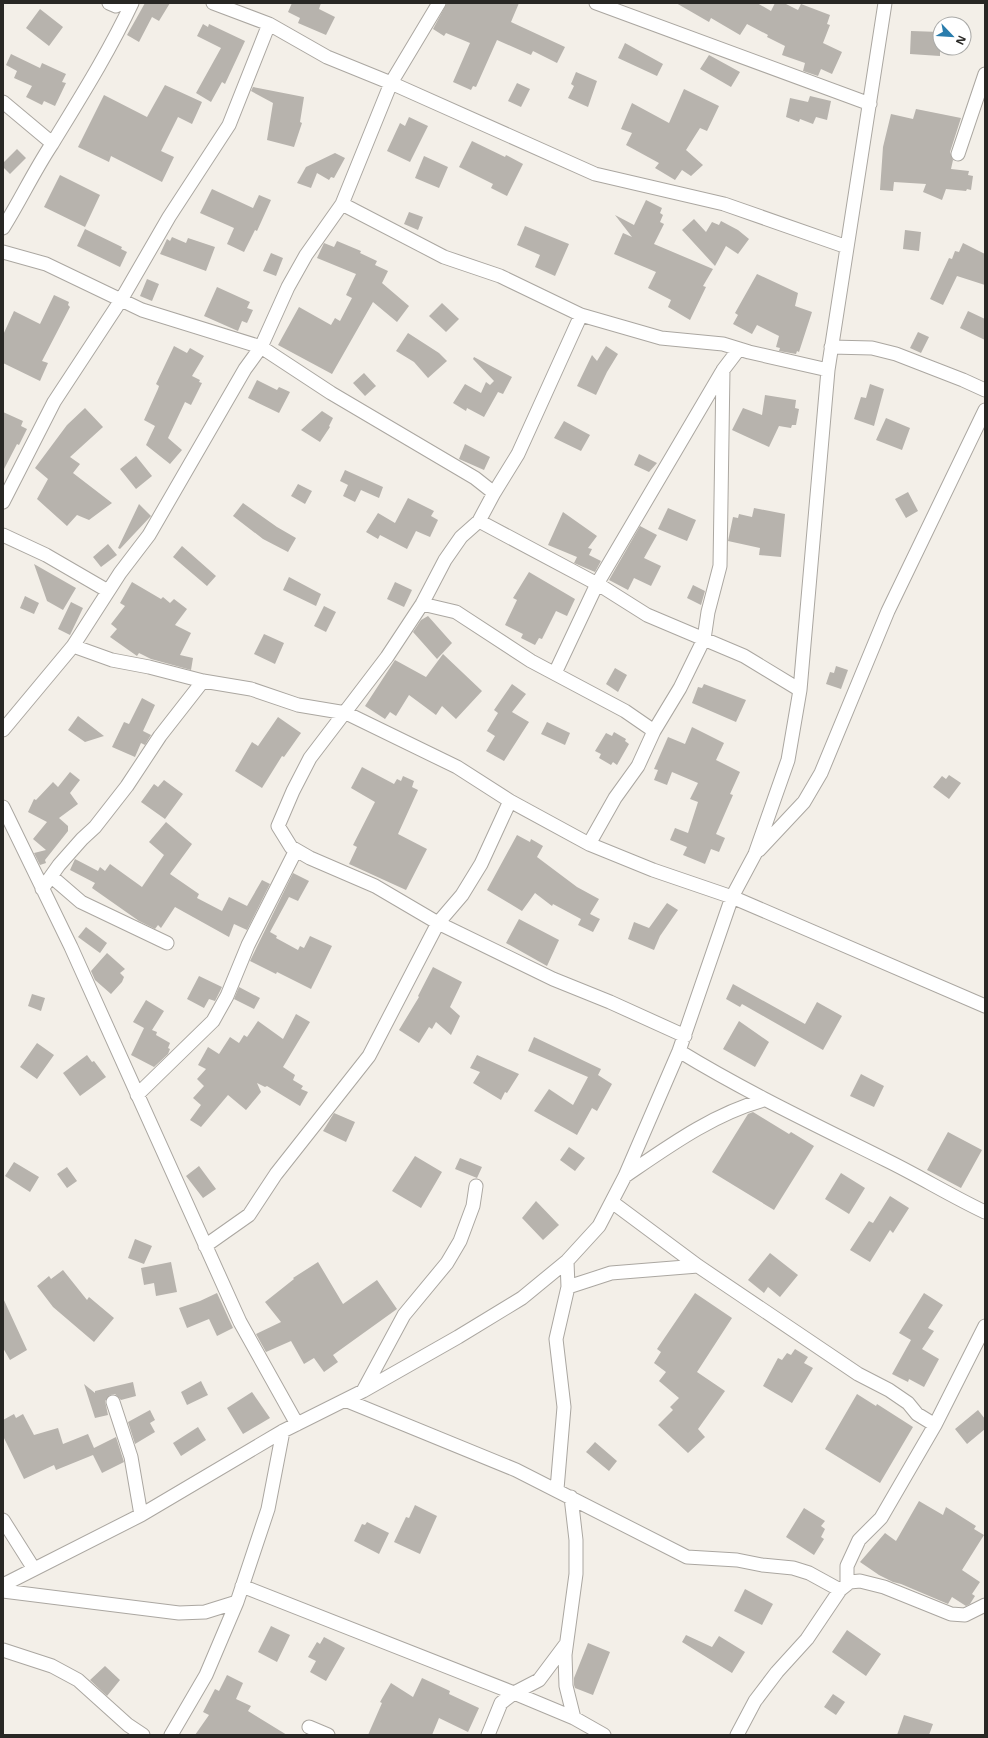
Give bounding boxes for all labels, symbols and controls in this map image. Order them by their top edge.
north arrow [932,16,972,56]
text: N [953,33,970,48]

